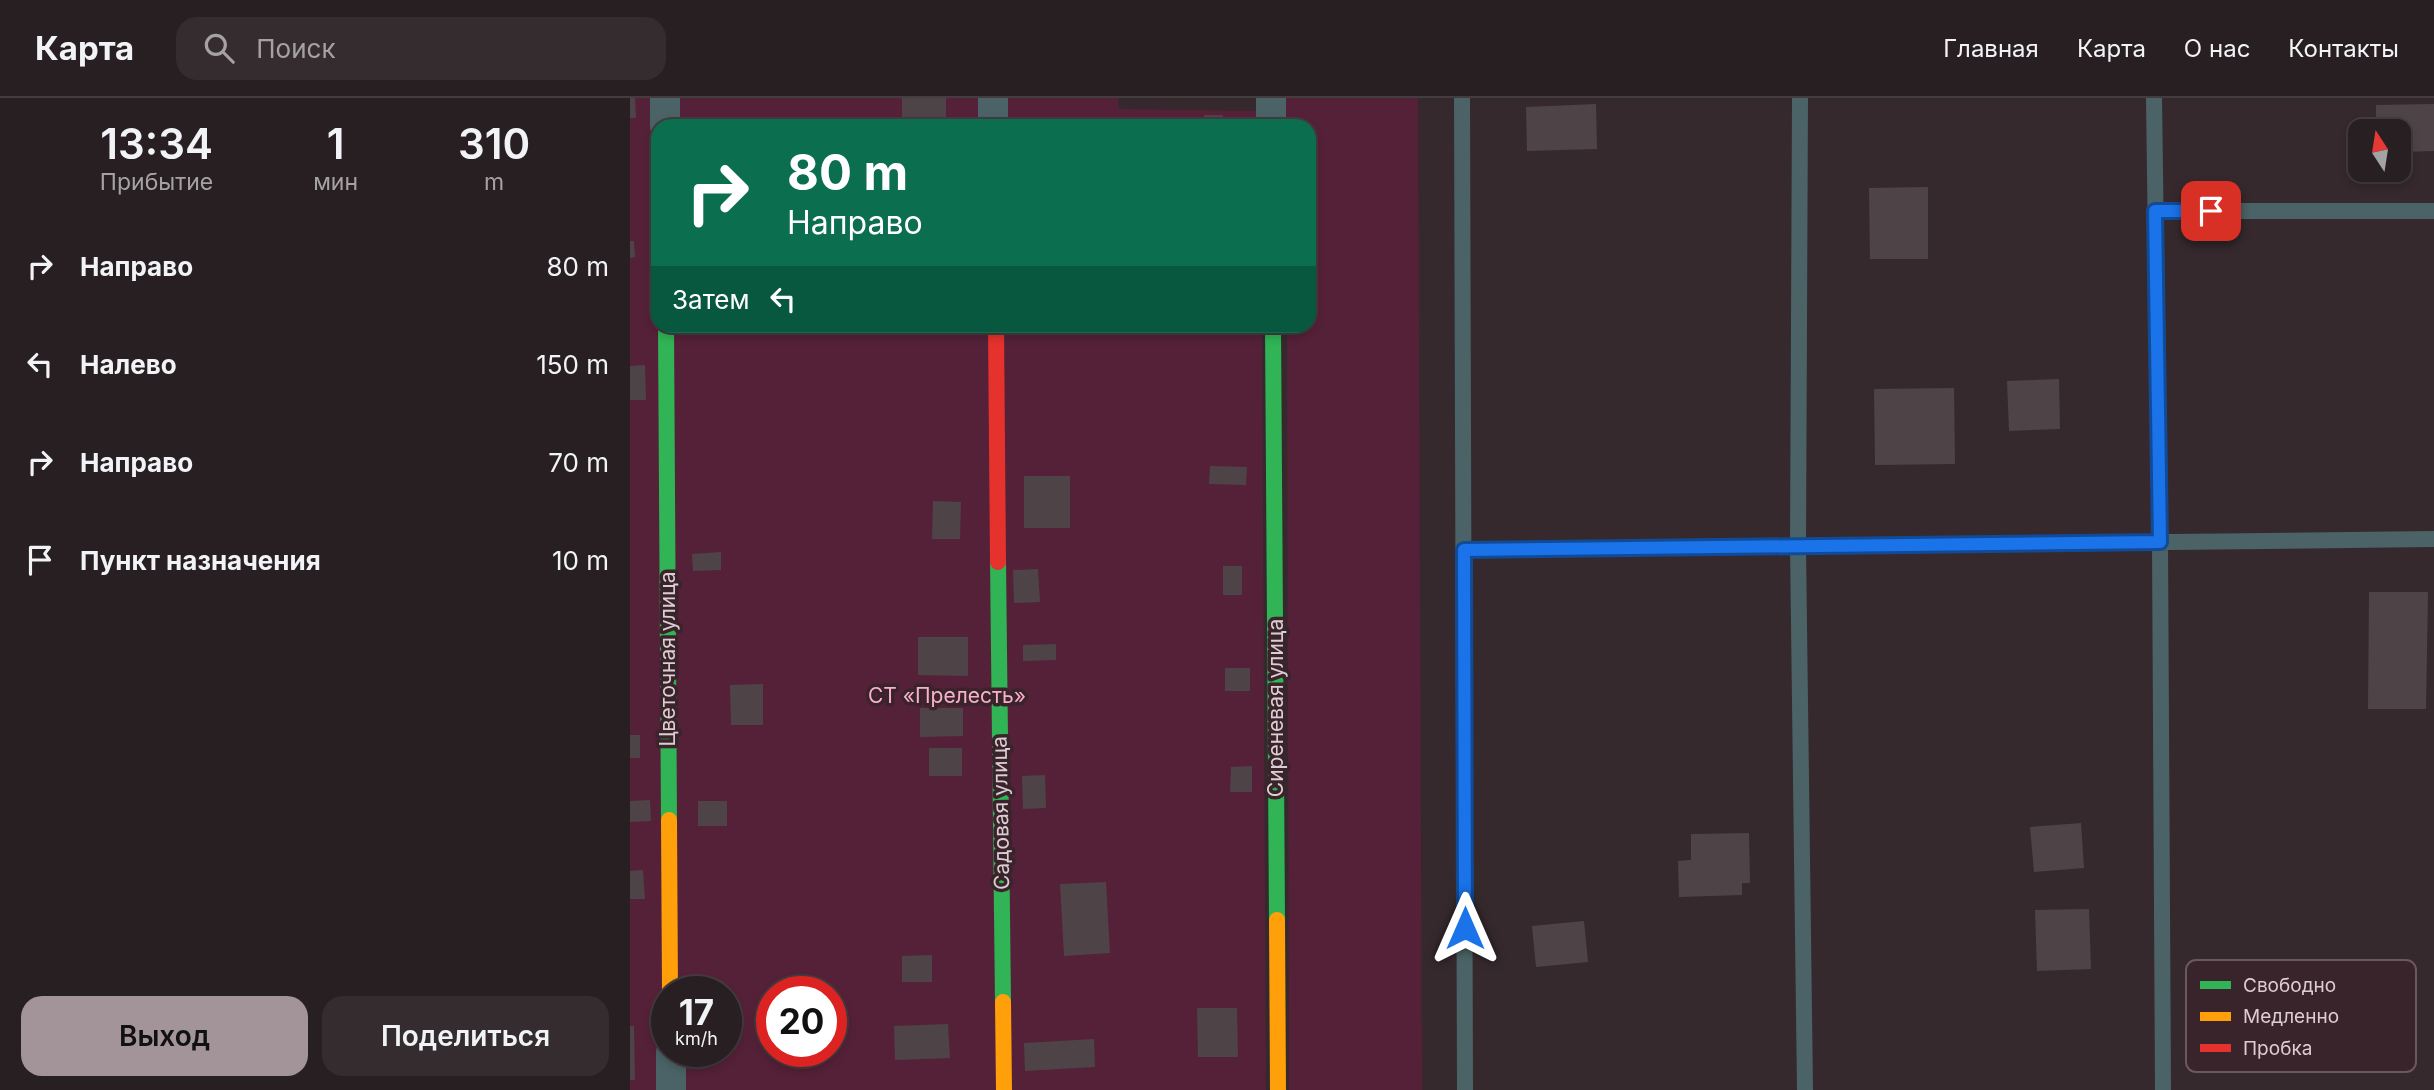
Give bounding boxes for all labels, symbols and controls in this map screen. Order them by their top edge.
search box [176,17,666,80]
text: Карта [35,28,134,68]
icon: search [200,29,238,67]
text: Поиск [256,33,335,64]
text: Главная [1943,34,2039,63]
text: Карта [2077,34,2146,63]
text: О нас [2184,34,2250,63]
text: Контакты [2288,34,2399,63]
text: 13:34 [100,118,213,169]
text: 1 [327,118,344,169]
text: 310 [458,118,530,169]
north arrow [2348,119,2412,182]
map controls [2348,119,2411,182]
text: 80 m [787,143,908,202]
icon: right [672,147,763,238]
text: Прибытие [100,168,213,196]
text: мин [313,168,358,196]
text: m [484,168,504,196]
pin [2181,181,2241,241]
icon: arrive [2192,192,2230,230]
text: Направо [787,203,923,242]
icon: right [21,247,59,285]
text: Направо [80,251,193,282]
text: 80 m [546,251,609,282]
icon: left [764,280,802,318]
text: Затем [672,284,750,315]
icon: left [21,345,59,383]
text: Налево [80,349,177,380]
text: 150 m [536,349,609,380]
icon: right [21,443,59,481]
text: Направо [80,447,193,478]
text: 70 m [548,447,609,478]
icon: arrive [21,541,59,579]
text: Пункт назначения [80,545,321,576]
text: 10 m [552,545,609,576]
street label: Цветочная улица [655,571,680,747]
street label: Сиреневая улица [1263,619,1288,797]
park label: СТ «Прелесть» [868,683,1026,708]
street label: Садовая улица [987,736,1014,890]
position arrow [1428,891,1502,965]
legend [2186,960,2416,1072]
text: Свободно [2243,974,2336,997]
speed limit sign: 20 [756,976,847,1067]
text: 17 [679,991,714,1033]
button: Выход [21,996,308,1076]
button: Поделиться [322,996,609,1076]
text: Медленно [2243,1005,2339,1028]
text: km/h [675,1028,718,1049]
text: Пробка [2243,1037,2312,1060]

